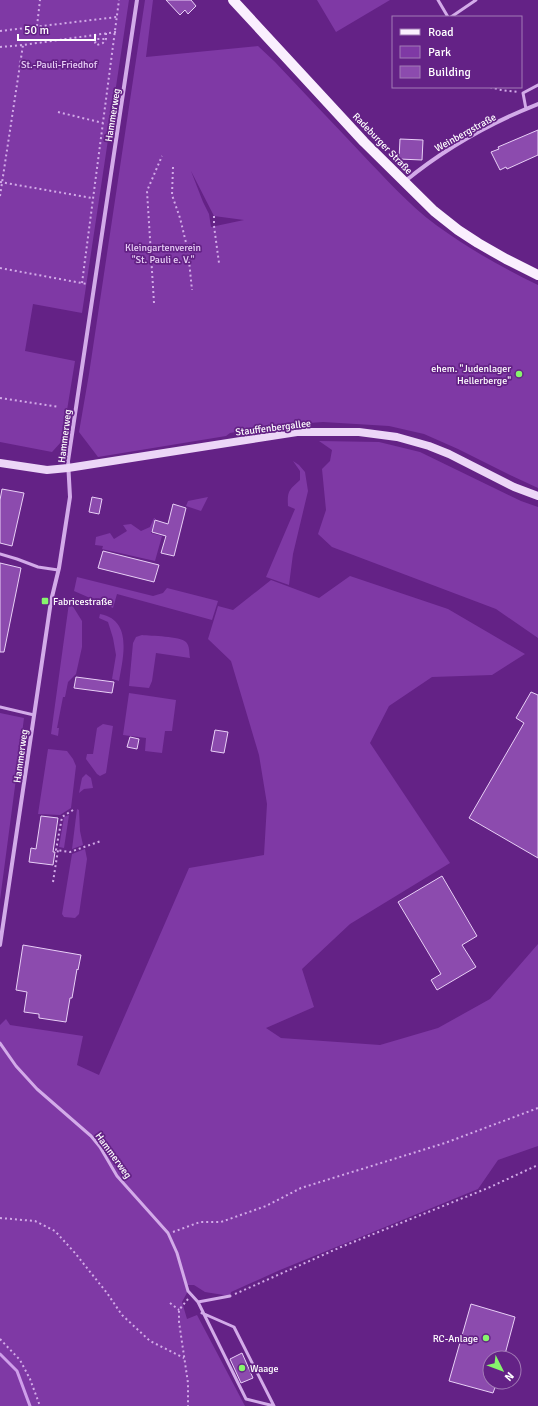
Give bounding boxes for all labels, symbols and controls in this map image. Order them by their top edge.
scale bar [18,16,95,42]
legend [392,16,522,88]
text: 50 m [24,23,49,38]
text: Road [428,25,454,40]
text: Park [428,45,451,60]
park label: St.-Pauli-Friedhof [21,59,98,71]
text: Building [428,65,471,80]
street label: Hammerweg [103,88,123,143]
street label: Radeburger Straße [350,110,415,177]
street label: Weinbergstraße [433,111,498,155]
park label: Kleingartenverein "St. Pauli e. V." [125,242,201,266]
place label: ehem. "Judenlager Hellerberge" [431,363,511,387]
marker: ehem. "Judenlager Hellerberge" [514,369,524,379]
street label: Hammerweg [56,409,74,464]
street label: Stauffenbergallee [235,417,312,439]
marker: Fabricestraße [40,596,50,606]
place label: Fabricestraße [53,596,112,608]
street label: Hammerweg [11,729,31,784]
street label: Hammerweg [92,1130,134,1181]
place label: RC-Anlage [433,1333,478,1345]
marker: RC-Anlage [481,1333,491,1343]
north arrow [482,1350,522,1390]
marker: Waage [237,1363,247,1373]
place label: Waage [250,1363,279,1375]
text: N [502,1369,516,1384]

